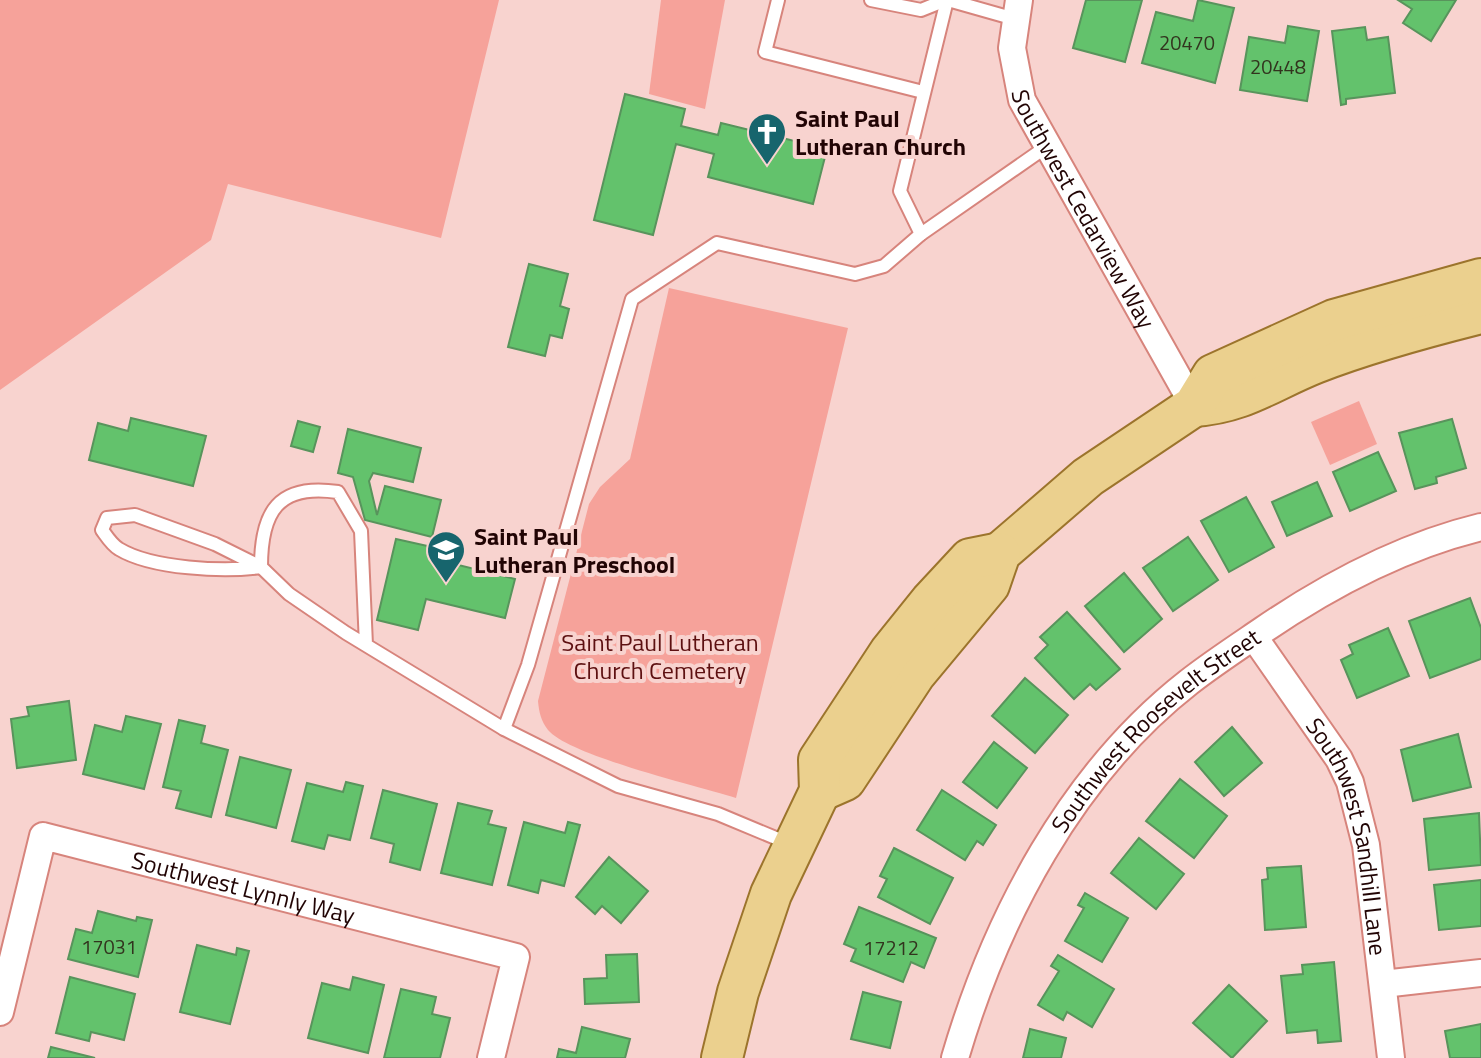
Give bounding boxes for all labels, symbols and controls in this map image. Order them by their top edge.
house number: 20470 [1159,27,1215,58]
house number: 20448 [1250,51,1306,82]
street label: Southwest Cedarview Way [1002,86,1165,335]
place label: Saint Paul Lutheran Church [795,100,966,164]
church icon: Saint Paul Lutheran Church [746,111,788,166]
place label: Saint Paul Lutheran Preschool [474,518,675,582]
school or university icon: Saint Paul Lutheran Preschool [425,529,467,584]
street label: Southwest Roosevelt Street [1042,619,1268,840]
park label: Saint Paul Lutheran Church Cemetery [561,624,759,688]
street label: Southwest Sandhill Lane [1297,710,1397,957]
street label: Southwest Lynnly Way [128,841,359,933]
house number: 17031 [81,931,137,962]
house number: 17212 [863,932,919,963]

